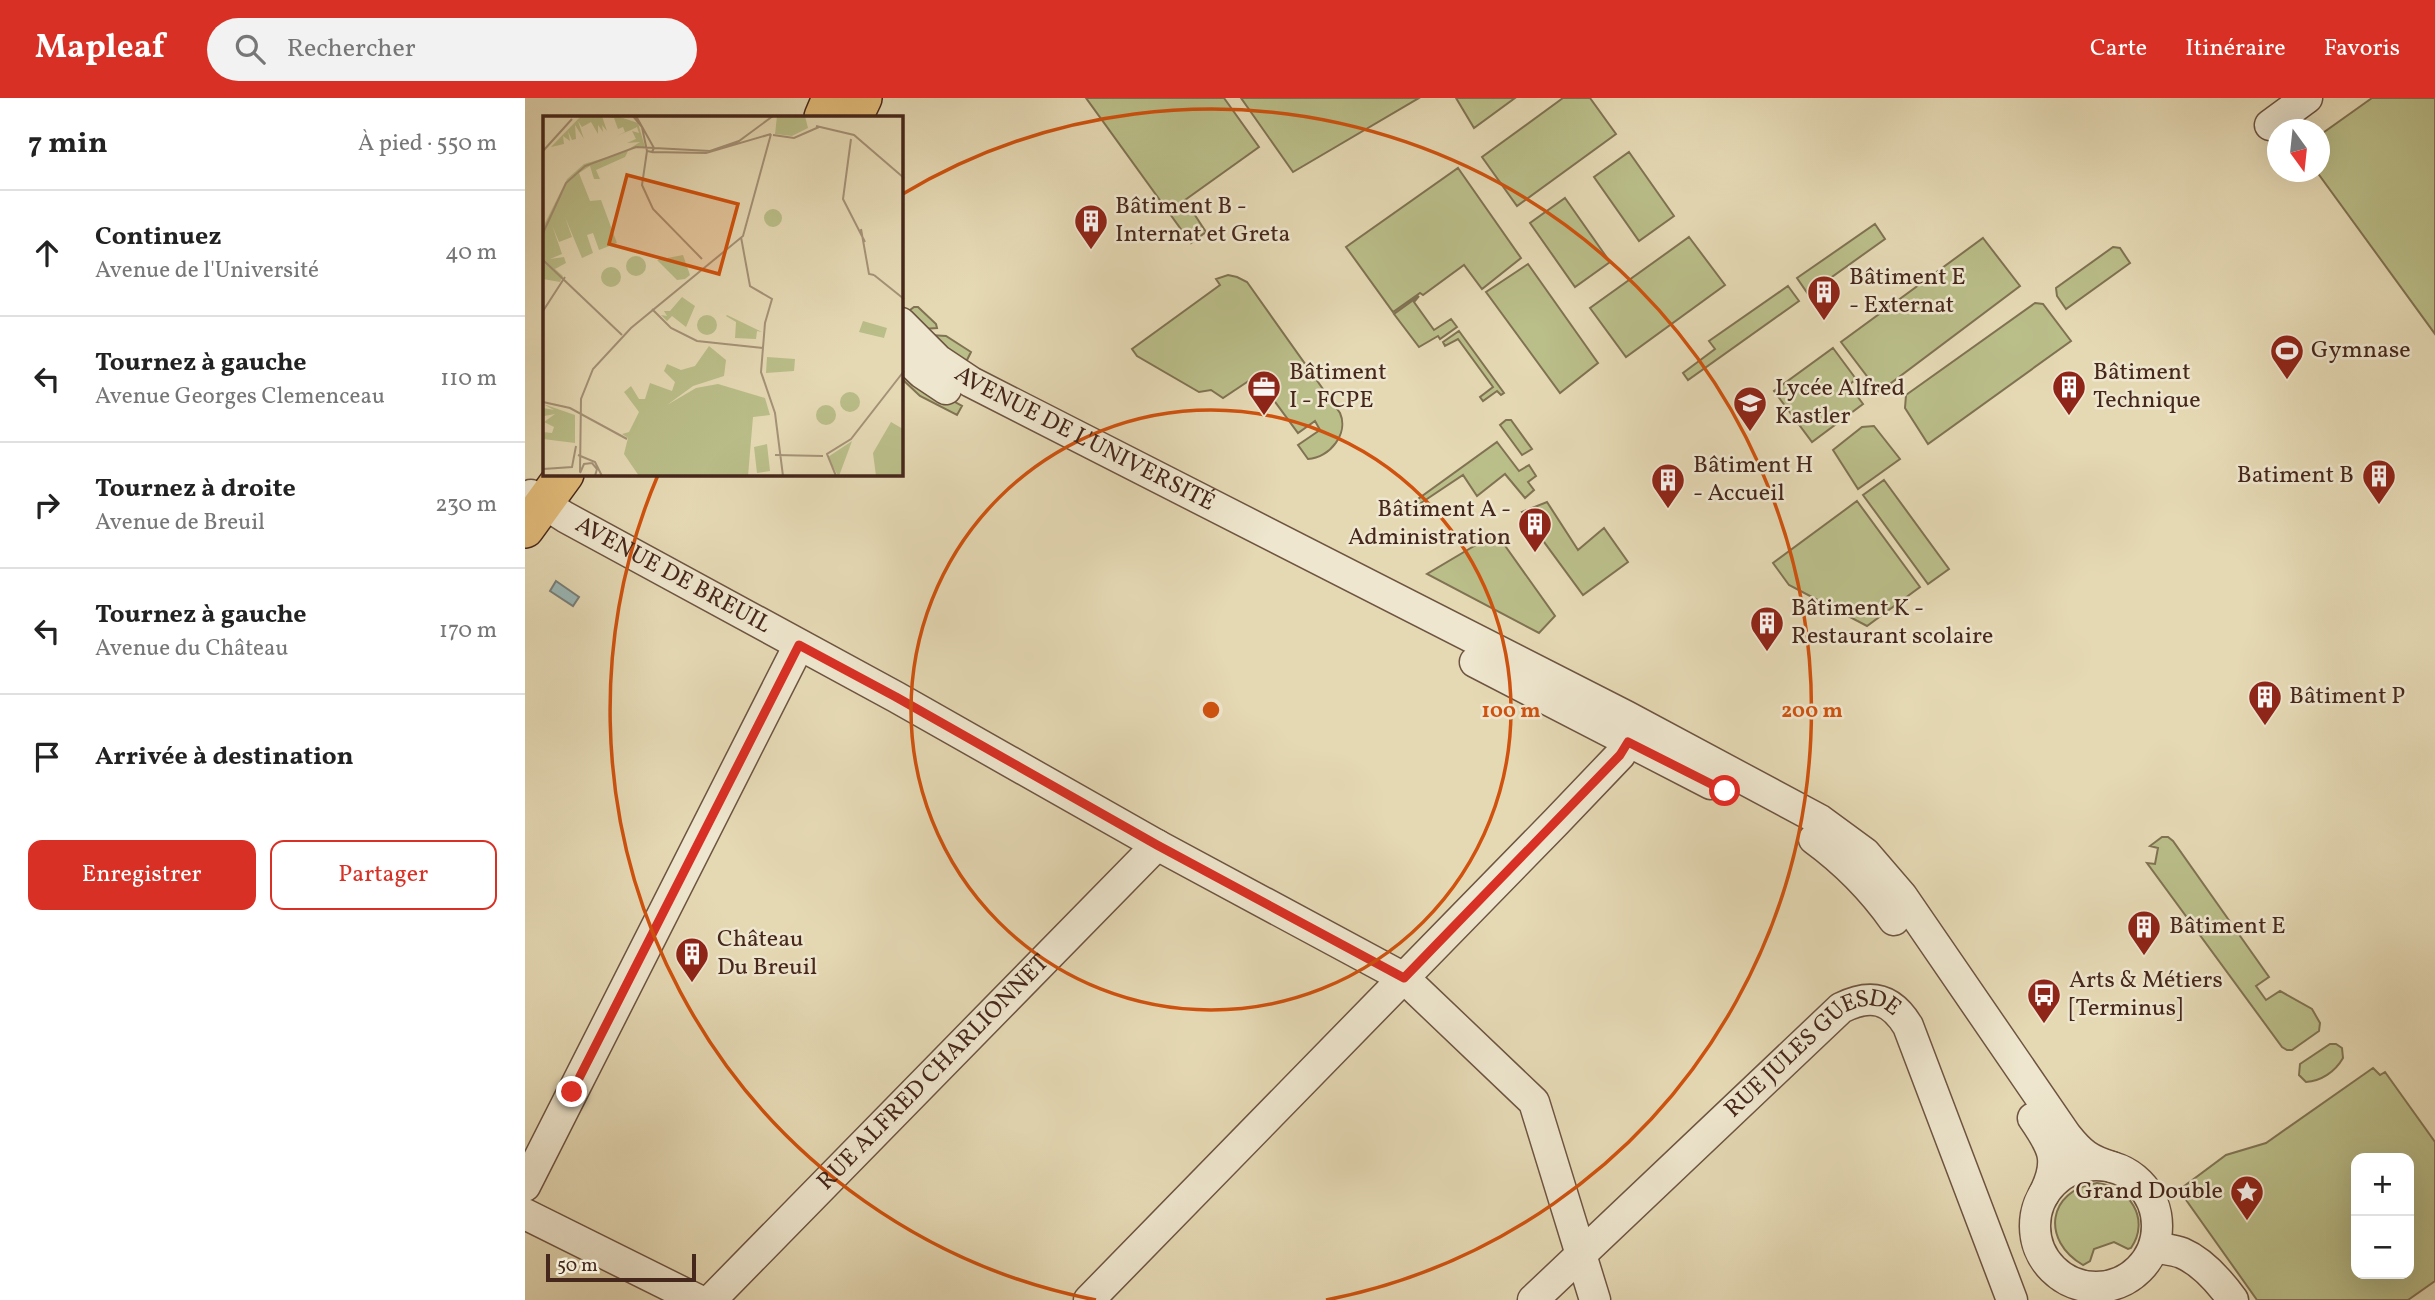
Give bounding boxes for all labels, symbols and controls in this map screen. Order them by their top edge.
search box [207,18,697,81]
text: Mapleaf [35,26,165,72]
icon: search [231,30,269,68]
text: Rechercher [287,31,416,67]
text: Carte [2090,32,2147,66]
text: Itinéraire [2185,32,2286,66]
text: Favoris [2324,32,2400,66]
inset map [543,116,903,476]
north arrow [2267,119,2330,182]
text: 7 min [28,123,108,165]
text: À pied · 550 m [358,128,497,160]
place label: Bâtiment B - Internat et Greta [1115,190,1291,252]
building icon: Bâtiment B - Internat et Greta [1072,202,1110,251]
text: Continuez [95,219,221,255]
icon: ahead [28,234,66,272]
text: 40 m [445,237,497,269]
text: Avenue de l'Université [95,255,319,287]
place label: Bâtiment E - Externat [1849,261,1966,323]
building icon: Bâtiment E - Externat [1805,273,1843,322]
sports icon: Gymnase [2268,332,2306,381]
place label: Gymnase [2311,334,2411,368]
text: Tournez à gauche [95,345,307,381]
place label: Bâtiment I - FCPE [1289,356,1387,418]
place label: Bâtiment Technique [2093,356,2201,418]
street label: AVENUE DE L'UNIVERSITÉ [947,358,1221,520]
icon: left [28,360,66,398]
text: 110 m [440,363,497,395]
office icon: Bâtiment I - FCPE [1245,368,1283,417]
building icon: Bâtiment Technique [2050,368,2088,417]
place label: Lycée Alfred Kastler [1775,372,1905,434]
text: Avenue Georges Clemenceau [95,381,385,413]
school or university icon: Lycée Alfred Kastler [1731,384,1769,433]
place label: Bâtiment H - Accueil [1693,449,1813,511]
building icon: Batiment B [2360,457,2398,506]
place label: Batiment B [2237,459,2354,493]
building icon: Bâtiment H - Accueil [1649,461,1687,510]
text: Tournez à droite [95,471,296,507]
icon: right [28,486,66,524]
text: 230 m [435,489,497,521]
place label: Bâtiment A - Administration [1348,493,1511,555]
building icon: Bâtiment A - Administration [1516,505,1554,554]
text: Avenue de Breuil [95,507,265,539]
street label: AVENUE DE BREUIL [569,508,777,643]
place label: Bâtiment K - Restaurant scolaire [1791,592,1993,654]
text: Tournez à gauche [95,597,307,633]
building icon: Bâtiment K - Restaurant scolaire [1748,604,1786,653]
icon: left [28,612,66,650]
text: 170 m [439,615,497,647]
text: Avenue du Château [95,633,288,665]
building icon: Bâtiment P [2246,678,2284,727]
place label: Bâtiment P [2289,680,2405,714]
text: 100 m [1481,697,1541,726]
text: 200 m [1781,697,1843,726]
centre of rings [1199,698,1223,722]
icon: arrive [28,738,66,776]
text: Arrivée à destination [95,739,354,775]
route start [1709,775,1740,806]
button: Enregistrer [28,840,256,910]
button: Partager [270,840,497,910]
building icon: Bâtiment E [2125,908,2163,957]
place label: Bâtiment E [2169,910,2286,944]
place label: Château Du Breuil [717,923,817,985]
building icon: Château Du Breuil [673,935,711,984]
street label: RUE ALFRED CHARLIONNET [810,947,1057,1199]
place label: Arts & Métiers [Terminus] [2069,964,2223,1026]
bus stop icon: Arts & Métiers [Terminus] [2025,976,2063,1025]
street label: RUE JULES GUESDE [1717,982,1908,1126]
route end [556,1076,587,1107]
map controls [2351,1153,2414,1279]
button: + [2351,1153,2414,1216]
place icon: Grand Double [2228,1173,2266,1222]
place label: Grand Double [2076,1175,2223,1209]
button: − [2351,1216,2414,1279]
scale bar [546,1251,697,1283]
text: 50 m [557,1253,598,1279]

